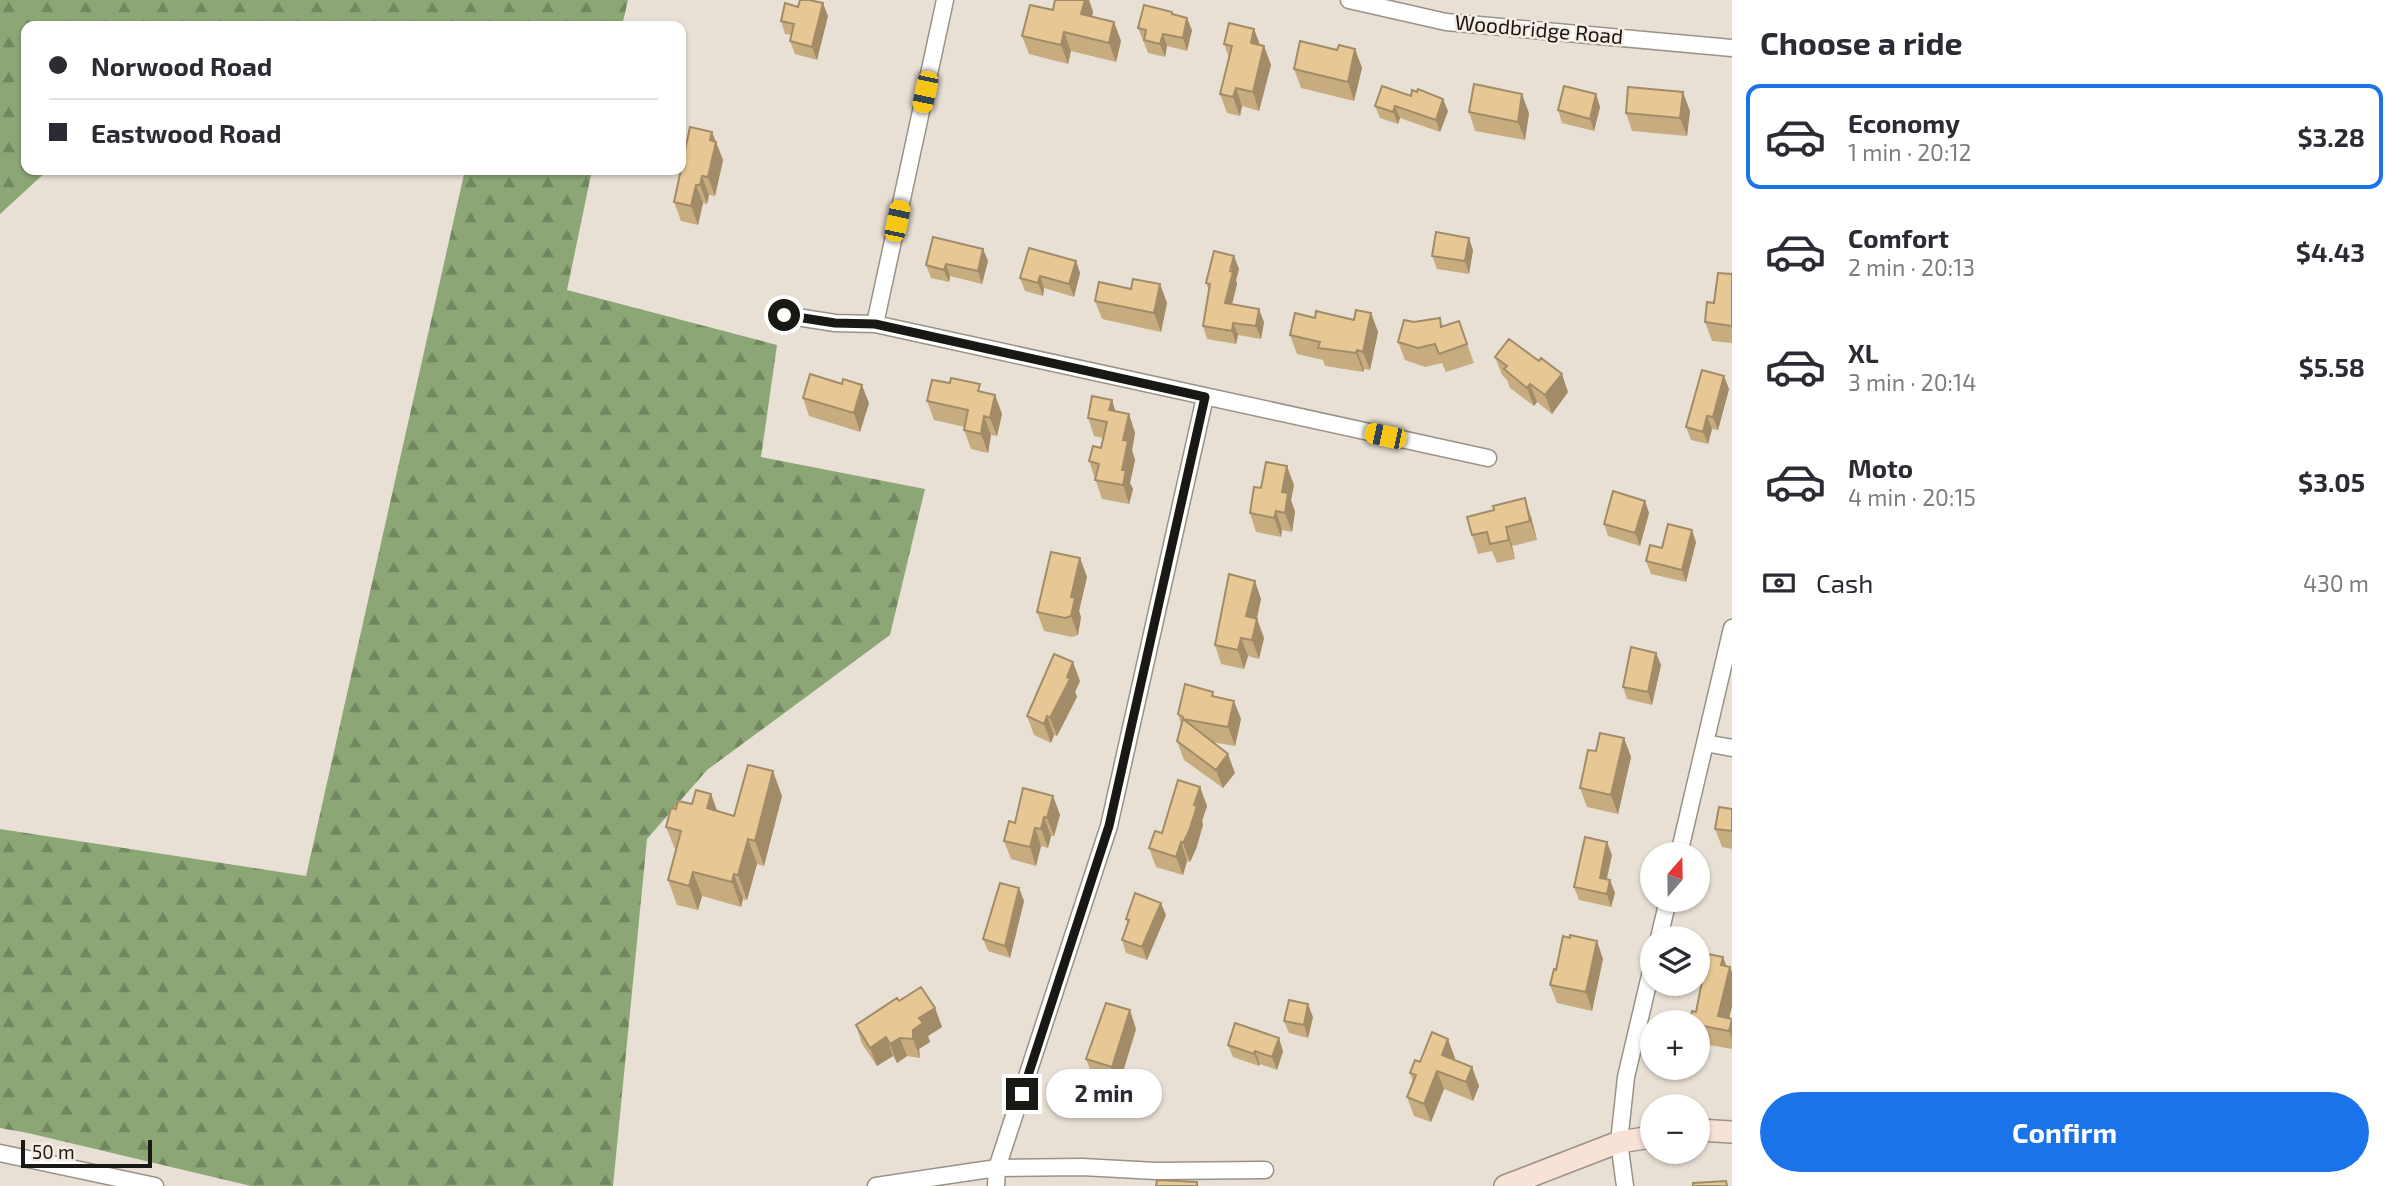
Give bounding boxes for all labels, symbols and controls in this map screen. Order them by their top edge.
street label: Woodbridge Road [1454,9,1624,48]
text: Choose a ride [1760,23,1963,61]
text: Norwood Road [91,50,272,81]
car [911,69,940,115]
icon: car [1764,105,1827,168]
text: Economy [1848,107,1960,138]
text: Eastwood Road [91,117,281,148]
text: $3.28 [2298,121,2365,152]
text: 1 min · 20:12 [1848,138,1972,166]
car [883,198,912,244]
icon: car [1764,220,1827,283]
text: Comfort [1848,222,1949,253]
text: $4.43 [2296,236,2365,267]
text: 2 min · 20:13 [1848,253,1975,281]
route start [768,299,800,331]
icon: car [1764,335,1827,398]
text: XL [1848,337,1879,368]
text: $5.58 [2299,351,2365,382]
text: 3 min · 20:14 [1848,368,1976,396]
car [1363,421,1408,451]
icon: car [1764,450,1827,513]
text: Moto [1848,452,1913,483]
text: $3.05 [2298,466,2365,497]
text: 4 min · 20:15 [1848,483,1976,511]
icon: cash [1760,564,1798,602]
text: Cash [1816,567,1873,598]
text: 430 m [2303,569,2369,597]
north arrow [1640,842,1710,912]
map controls [1640,842,1710,1164]
button: layers [1640,926,1710,996]
button: + [1640,1010,1710,1080]
callout: 2 min [1046,1070,1162,1118]
route end [1006,1078,1038,1110]
text: 2 min [1075,1079,1133,1107]
button: Confirm [1760,1092,2369,1172]
button: − [1640,1094,1710,1164]
scale bar [21,1137,152,1169]
text: 50 m [32,1140,75,1163]

